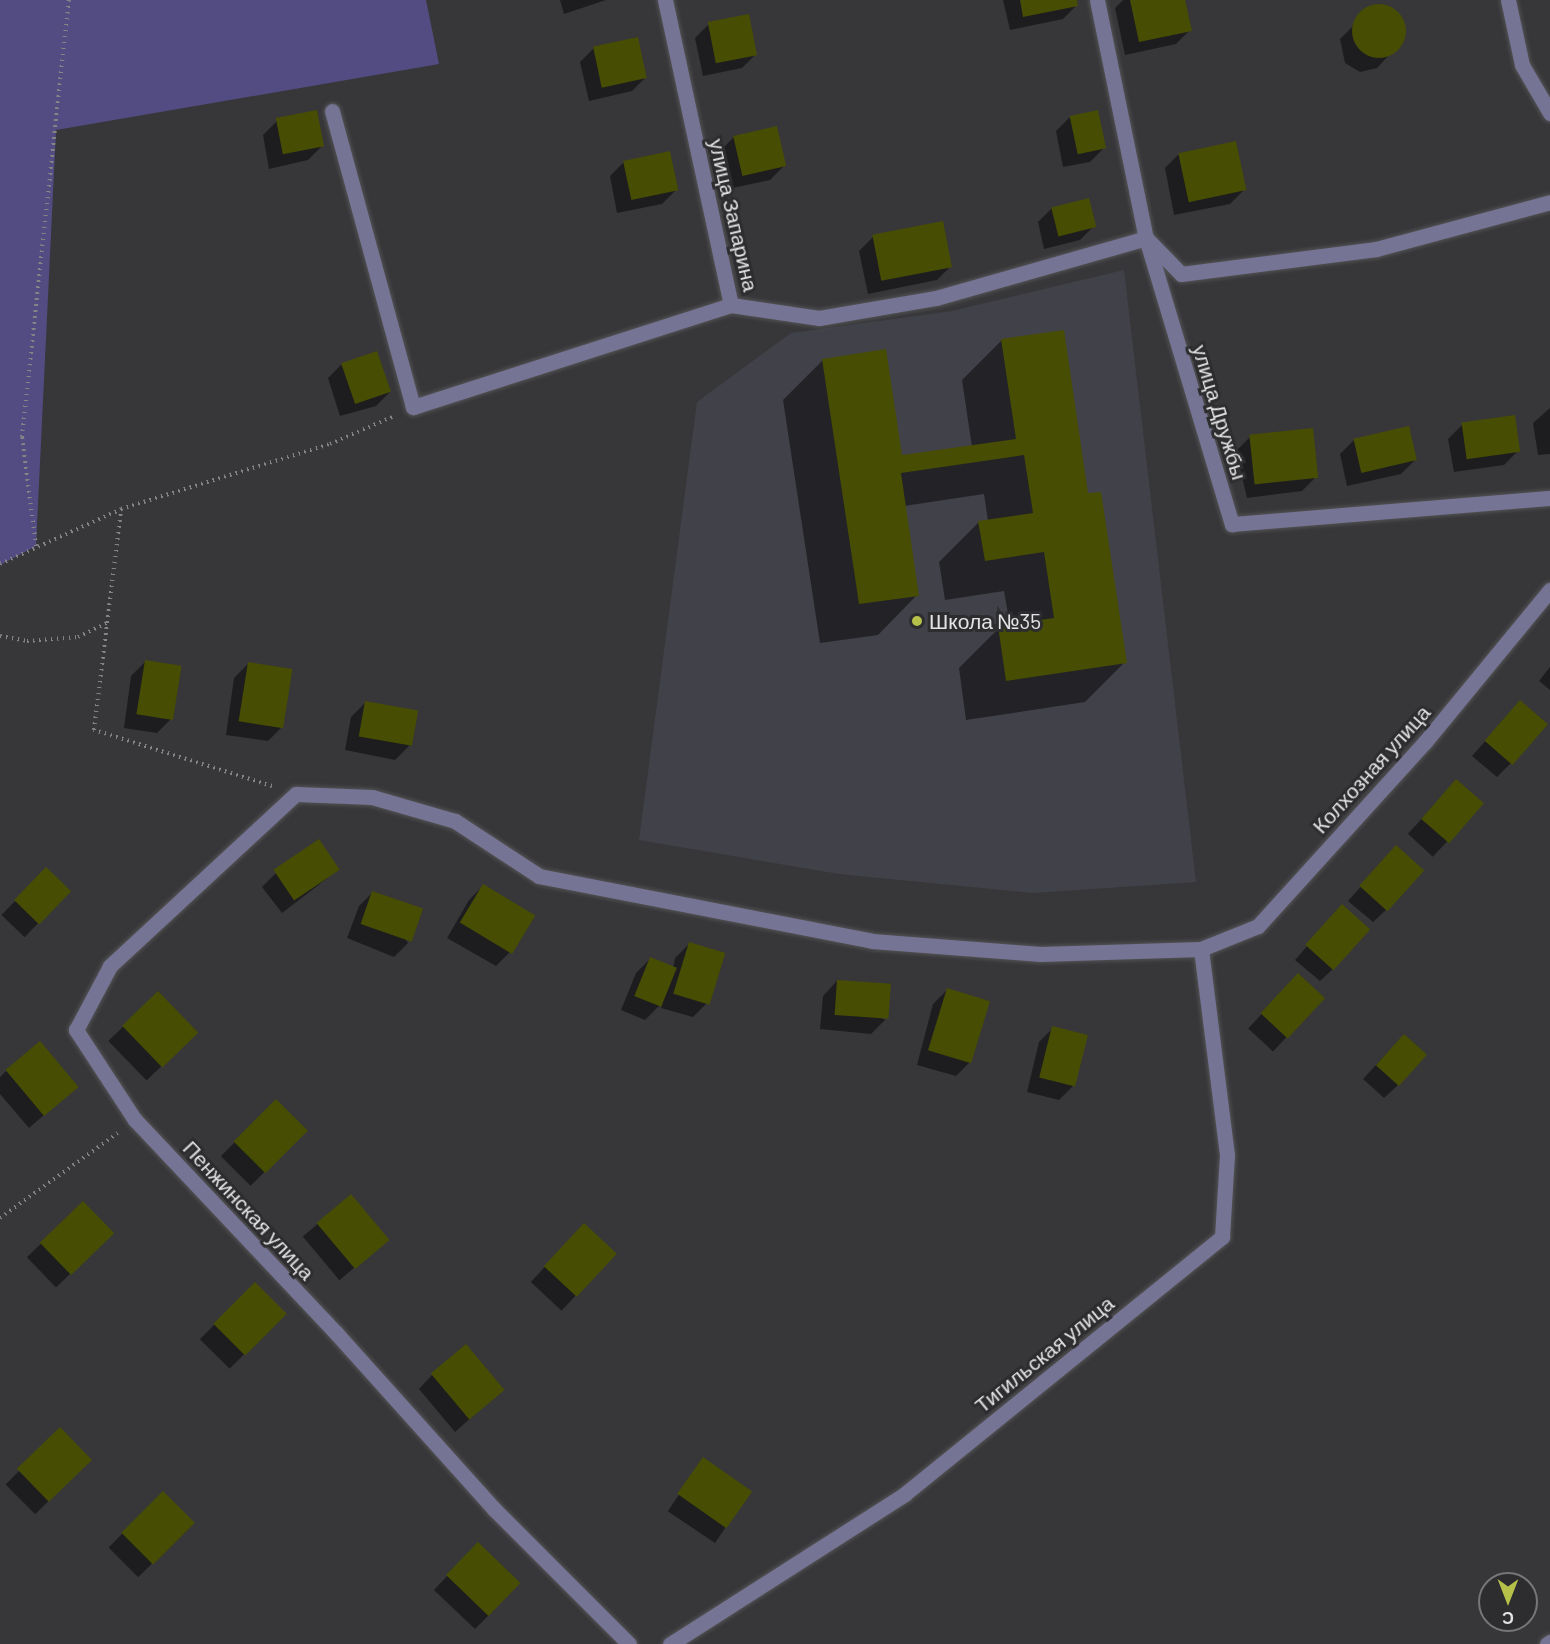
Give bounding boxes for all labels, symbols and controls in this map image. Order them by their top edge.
street label: улица Запарина [704,136,764,294]
street label: улица Дружбы [1188,342,1252,482]
place label: Школа №35 [929,608,1041,634]
marker: Школа №35 [910,614,924,628]
street label: Колхозная улица [1307,700,1435,838]
street label: Пенжинская улица [178,1135,320,1285]
street label: Тигильская улица [969,1290,1119,1418]
north arrow [1478,1572,1538,1632]
text: С [1502,1609,1514,1628]

